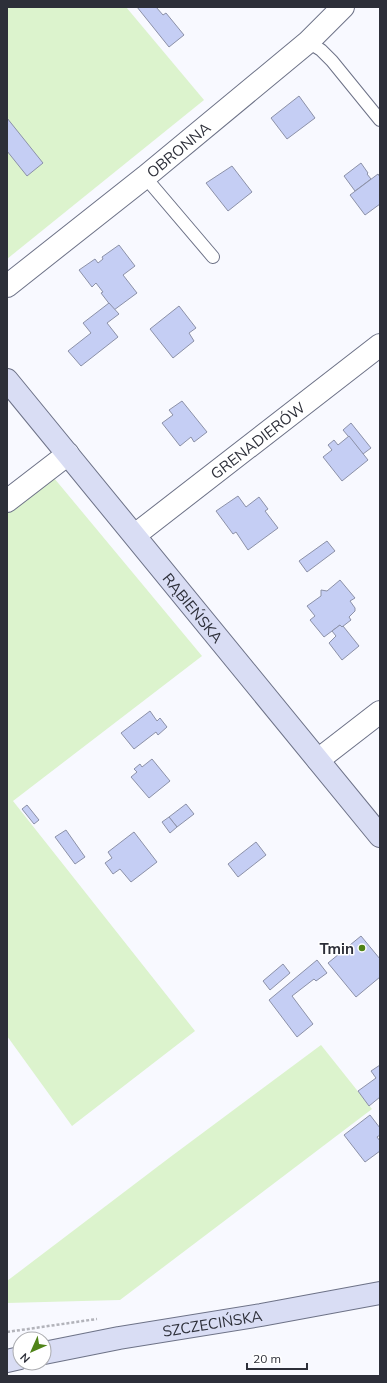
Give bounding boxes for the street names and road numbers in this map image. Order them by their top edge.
street label: OBRONNA [142,118,214,181]
street label: GRENADIERÓW [206,397,309,483]
street label: RĄBIEŃSKA [159,569,227,646]
street label: SZCZECIŃSKA [161,1305,264,1340]

